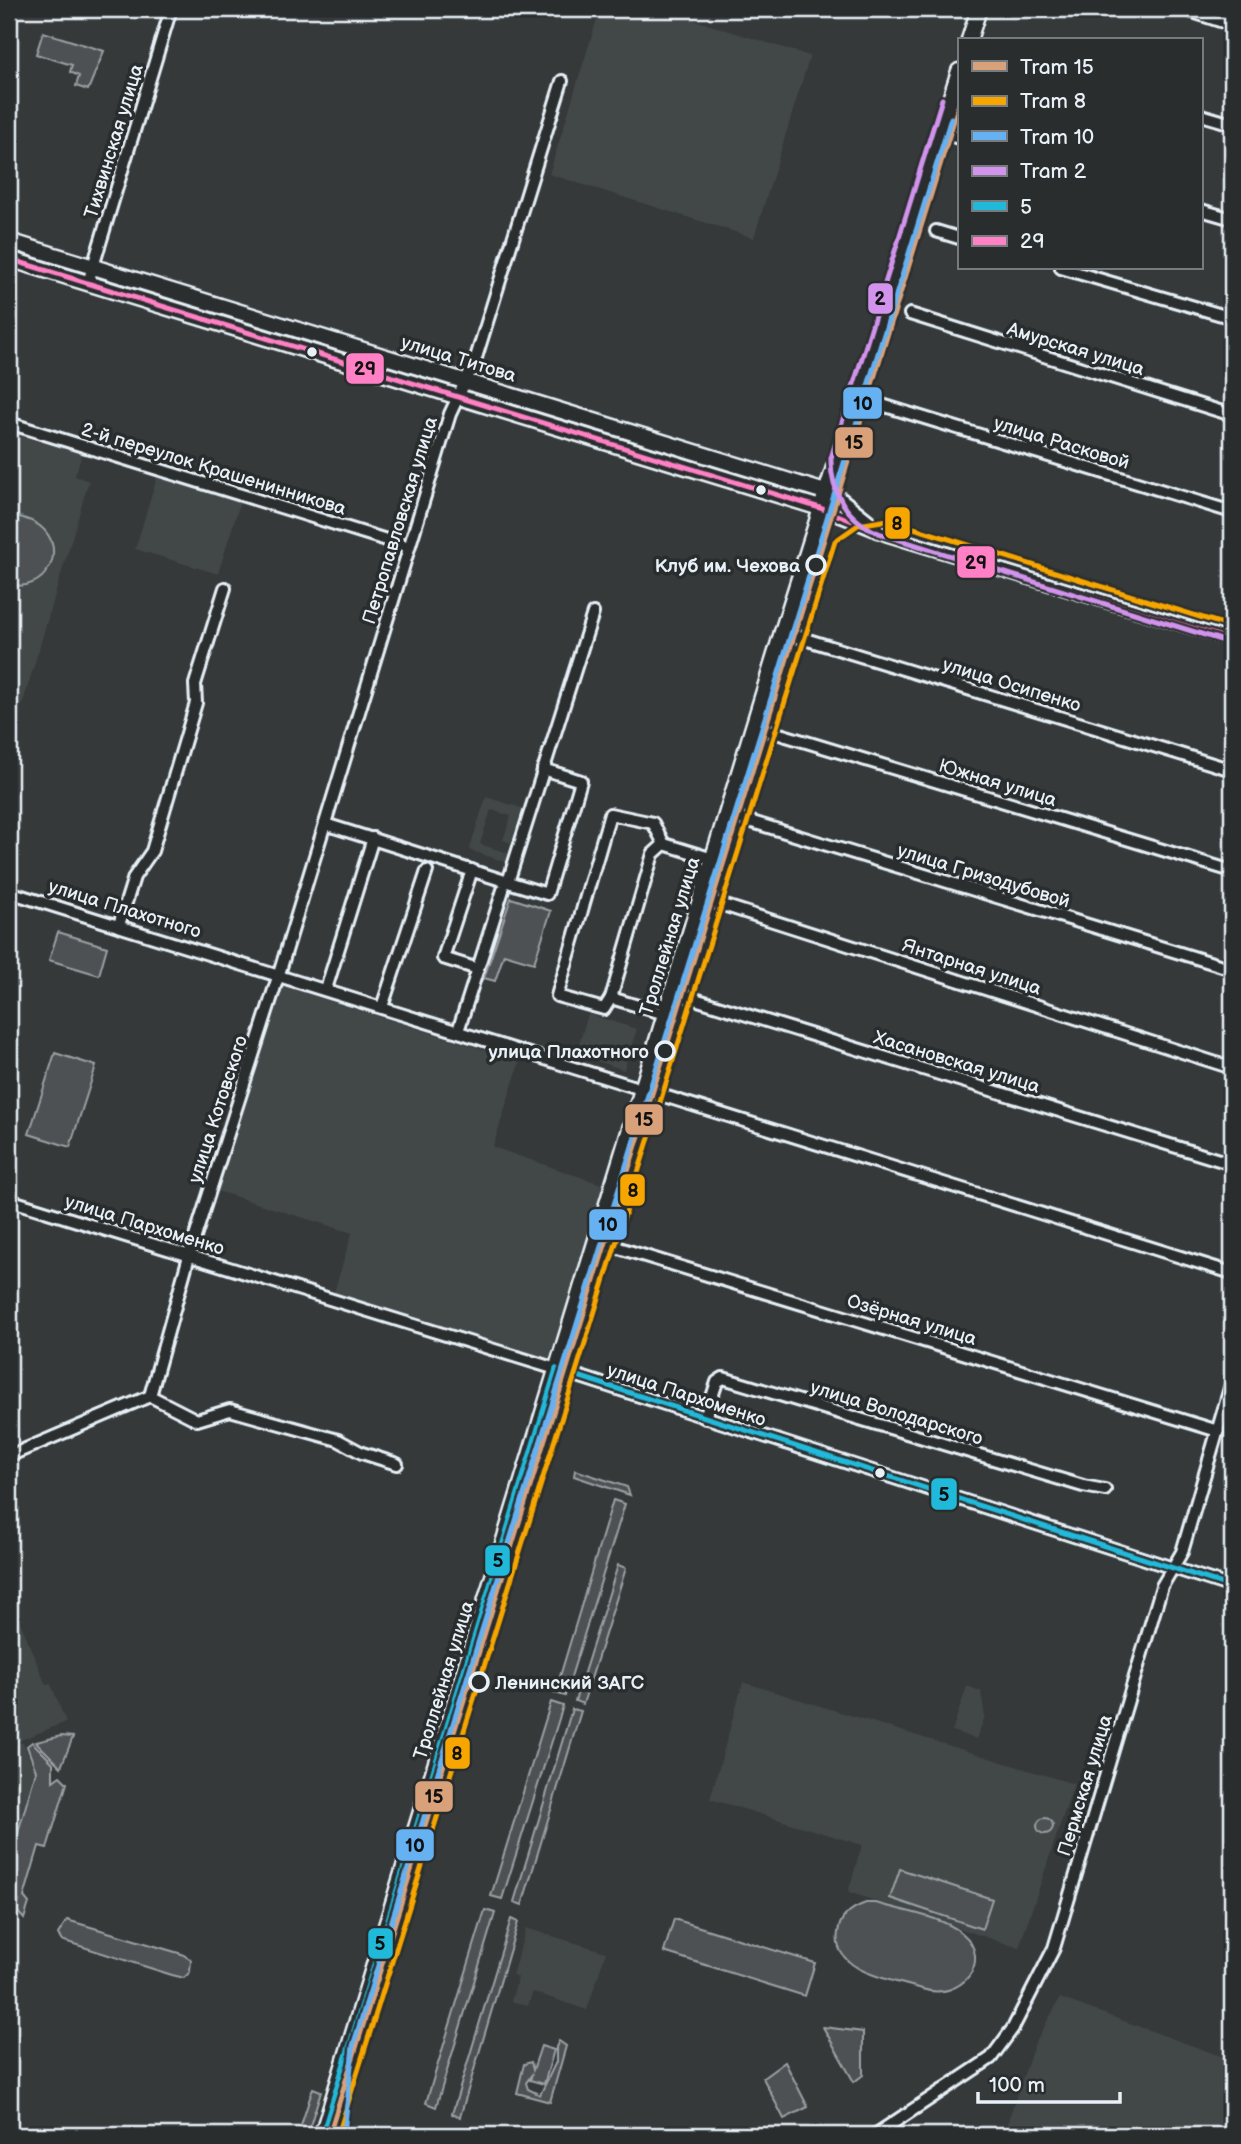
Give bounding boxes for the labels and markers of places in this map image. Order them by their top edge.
unlabelled marker [305,345,319,359]
unlabelled marker [754,483,768,497]
place label: Клуб им. Чехова [655,555,801,578]
marker: Клуб им. Чехова [806,555,826,575]
place label: улица Плахотного [488,1041,649,1064]
marker: улица Плахотного [655,1041,675,1061]
unlabelled marker [873,1466,887,1480]
marker: Ленинский ЗАГС [469,1672,489,1692]
place label: Ленинский ЗАГС [494,1672,644,1695]

